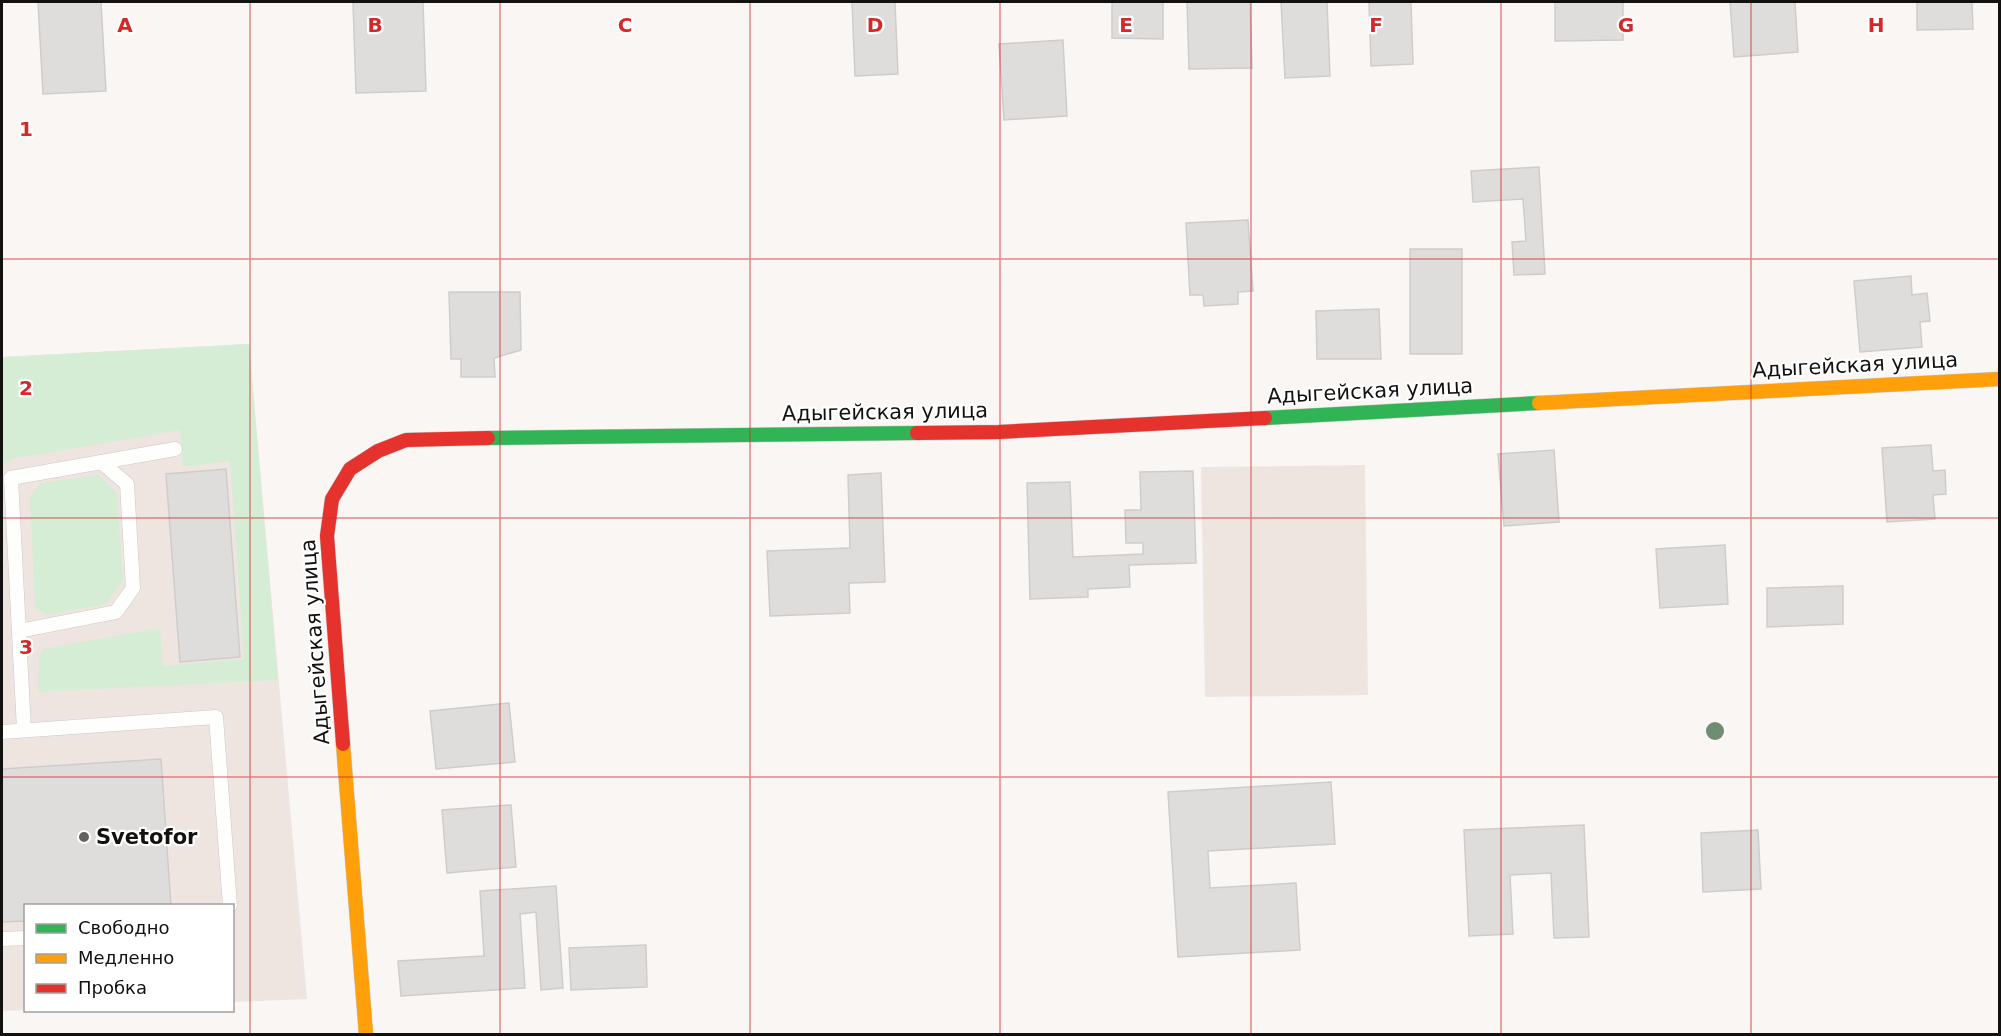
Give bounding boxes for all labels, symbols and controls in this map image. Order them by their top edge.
text: A [117,13,133,37]
text: B [367,13,383,37]
text: C [618,13,632,37]
text: D [867,13,883,37]
text: E [1119,13,1133,37]
text: F [1369,13,1383,37]
text: G [1618,13,1634,37]
text: H [1868,13,1884,37]
text: 1 [19,117,33,141]
street label: Адыгейская улица [1751,348,1959,382]
street label: Адыгейская улица [1266,374,1474,408]
text: 2 [19,376,33,400]
street label: Адыгейская улица [782,398,988,426]
street label: Адыгейская улица [296,538,334,746]
text: 3 [19,635,33,659]
place label: Svetofor [96,825,198,849]
marker: Svetofor [77,830,91,844]
legend [24,904,234,1012]
text: Свободно [78,917,170,938]
text: Медленно [78,947,174,968]
text: Пробка [78,977,147,998]

